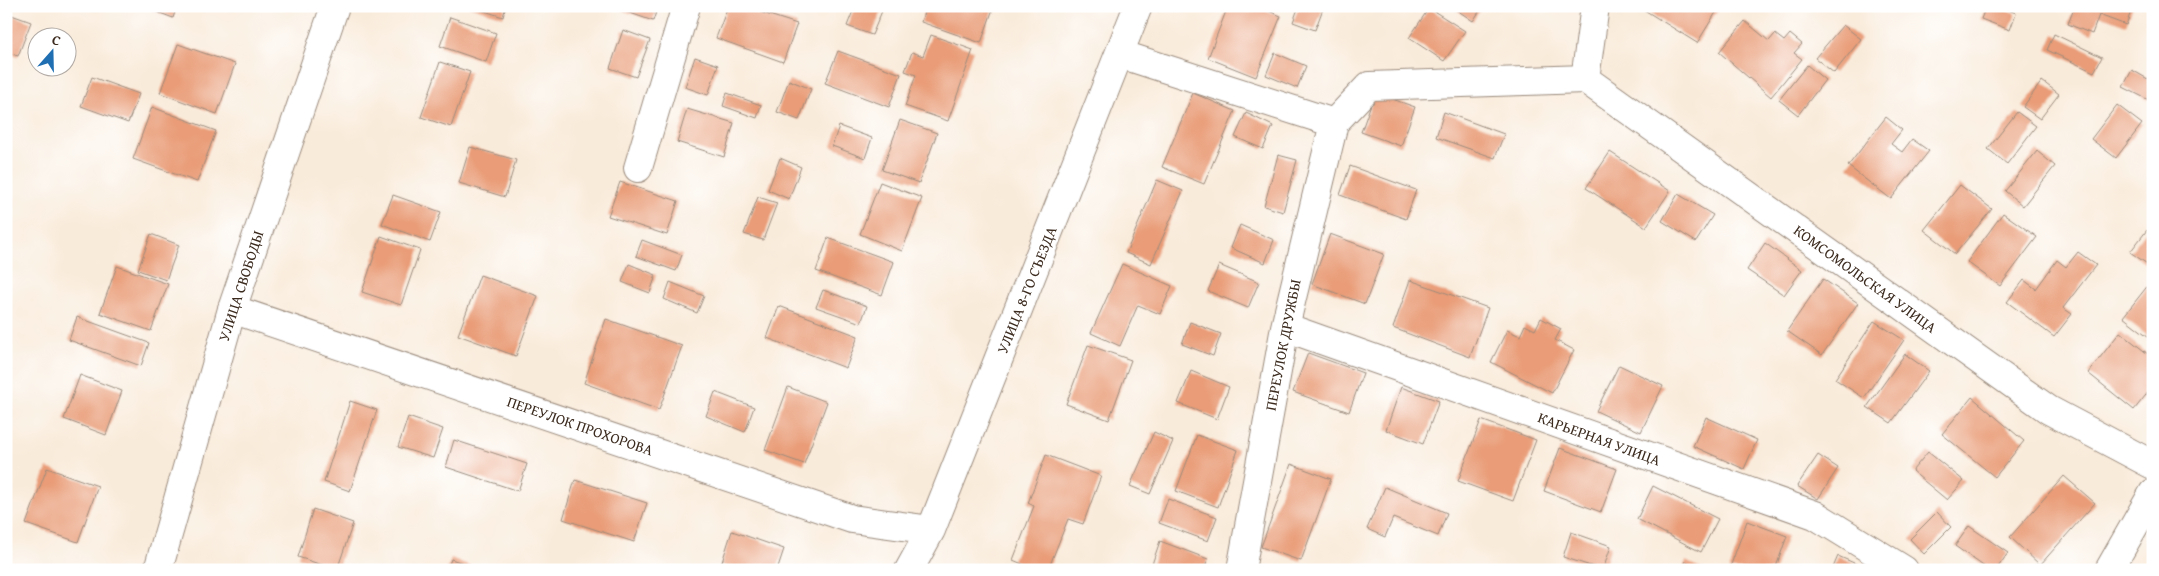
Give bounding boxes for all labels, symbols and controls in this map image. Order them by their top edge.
north arrow [28,28,78,78]
text: С [49,29,64,51]
street label: КОМСОМОЛЬСКАЯ УЛИЦА [1789,219,1941,338]
street label: УЛИЦА 8-ГО СЪЕЗДА [991,223,1062,357]
street label: УЛИЦА СВОБОДЫ [213,227,268,344]
street label: ПЕРЕУЛОК ДРУЖБЫ [1259,277,1306,412]
street label: ПЕРЕУЛОК ПРОХОРОВА [504,391,656,460]
street label: КАРЬЕРНАЯ УЛИЦА [1535,407,1663,470]

